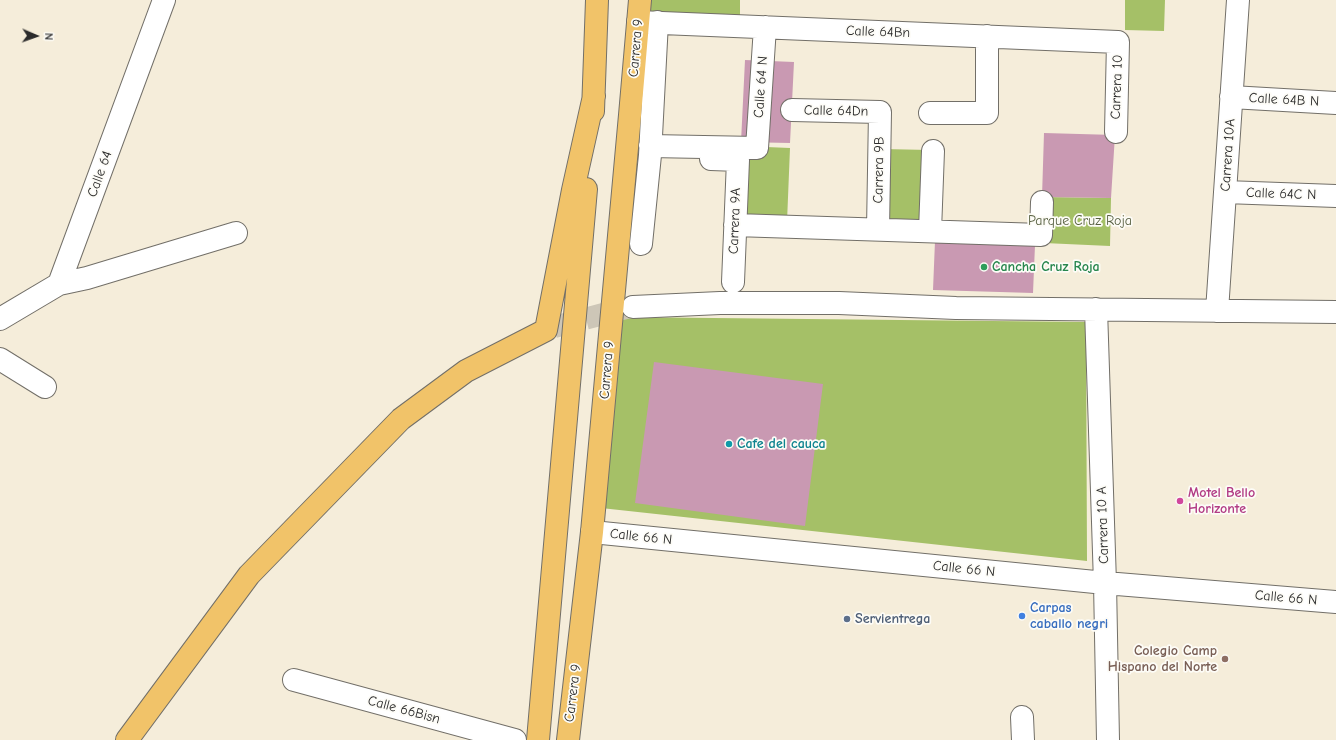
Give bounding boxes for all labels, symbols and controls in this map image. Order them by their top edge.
north arrow [16,16,56,56]
street label: Carrera 9 [625,18,647,78]
street label: Calle 64Bn [846,22,910,42]
text: N [42,33,55,40]
street label: Carrera 10 [1107,54,1127,120]
street label: Calle 64 N [750,56,772,118]
street label: Calle 64B N [1248,90,1320,110]
street label: Calle 64Dn [804,102,868,120]
street label: Carrera 10A [1217,118,1239,192]
street label: Carrera 9B [870,136,888,204]
street label: Calle 64 [84,149,116,199]
street label: Calle 64C N [1245,184,1317,204]
street label: Carrera 9A [725,188,745,254]
park label: Parque Cruz Roja [1028,213,1132,229]
place label: Cancha Cruz Roja [992,259,1100,275]
marker: Cancha Cruz Roja [979,262,989,272]
street label: Carrera 9 [596,340,618,400]
place label: Cafe del cauca [737,436,826,452]
marker: Cafe del cauca [724,439,734,449]
place label: Motel Bello Horizonte [1188,485,1255,518]
street label: Carrera 10 A [1093,486,1113,564]
marker: Motel Bello Horizonte [1175,496,1185,506]
street label: Calle 66 N [609,525,673,549]
street label: Calle 66 N [932,557,996,581]
street label: Calle 66 N [1254,587,1318,609]
place label: Carpas caballo negri [1030,600,1108,632]
place label: Servientrega [855,611,930,627]
marker: Carpas caballo negri [1017,611,1027,621]
marker: Servientrega [842,614,852,624]
place label: Colegio Camp Hispano del Norte [1108,643,1217,676]
marker: Colegio Camp Hispano del Norte [1220,654,1230,664]
street label: Carrera 9 [561,663,585,723]
street label: Calle 66Bisn [366,692,442,728]

